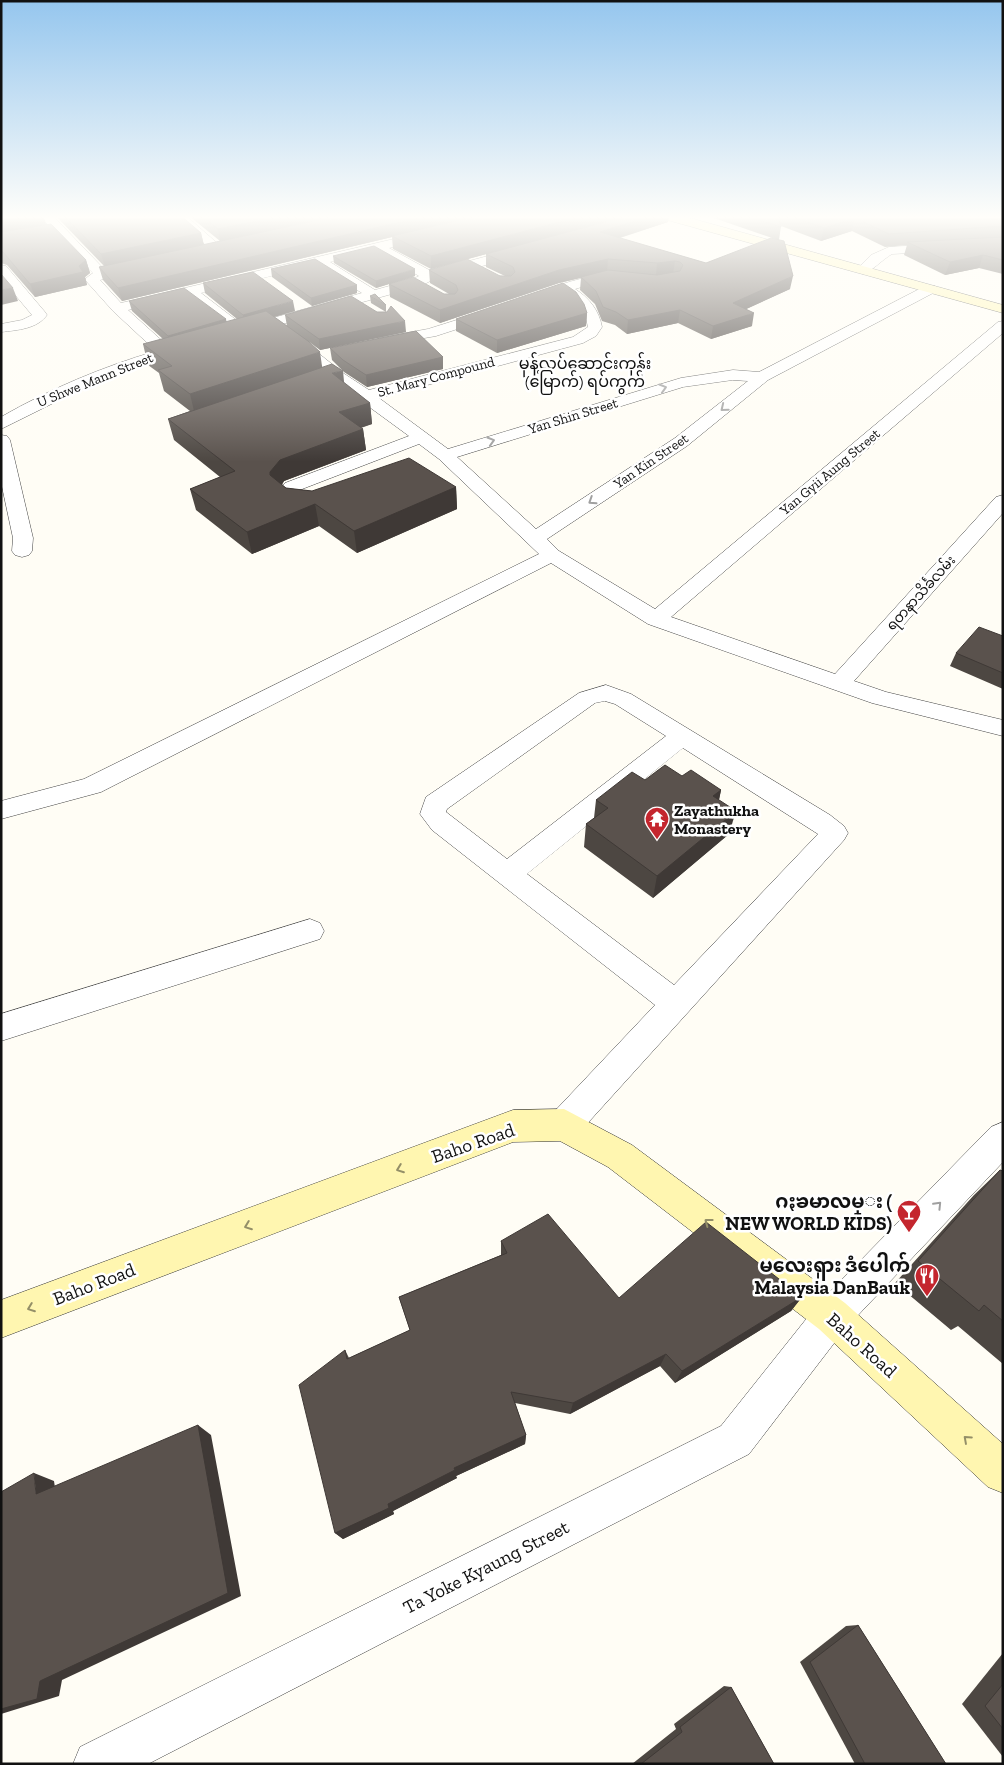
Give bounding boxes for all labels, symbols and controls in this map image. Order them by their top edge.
street label: U Shwe Mann Street [34,349,156,411]
district label: မုန့်လုပ်ဆောင်းကုန်း (မြောက်) ရပ်ကွက် [519,352,651,395]
street label: St. Mary Compound [376,353,497,401]
one-way arrow [659,384,667,394]
street label: Yan Shin Street [525,394,621,438]
one-way arrow [721,402,730,411]
street label: Yan Gyii Aung Street [776,425,884,519]
street label: Yan Kin Street [610,429,692,493]
one-way arrow [487,436,495,446]
one-way arrow [588,495,597,504]
street label: ရတနာသိင်္ခလမ်း [881,551,961,636]
place label: Zayathukha Monastery [674,801,759,838]
temple icon: Zayathukha Monastery [644,806,670,840]
street label: Baho Road [428,1118,518,1168]
one-way arrow [397,1163,405,1173]
place label: ဂႏၶမာလမ္း ( NEW WORLD KIDS) [725,1190,893,1235]
bar icon: ဂႏၶမာလမ္း ( NEW WORLD KIDS) [896,1199,922,1233]
one-way arrow [932,1202,941,1211]
one-way arrow [244,1220,253,1230]
one-way arrow [705,1220,714,1228]
place label: မလေးရှား ဒံပေါက် Malaysia DanBauk [754,1252,910,1299]
street label: Baho Road [50,1258,139,1310]
restaurant icon: မလေးရှား ဒံပေါက် Malaysia DanBauk [914,1263,940,1297]
one-way arrow [27,1302,36,1312]
street label: Baho Road [822,1308,902,1383]
one-way arrow [963,1436,972,1445]
street label: Ta Yoke Kyaung Street [399,1515,573,1619]

